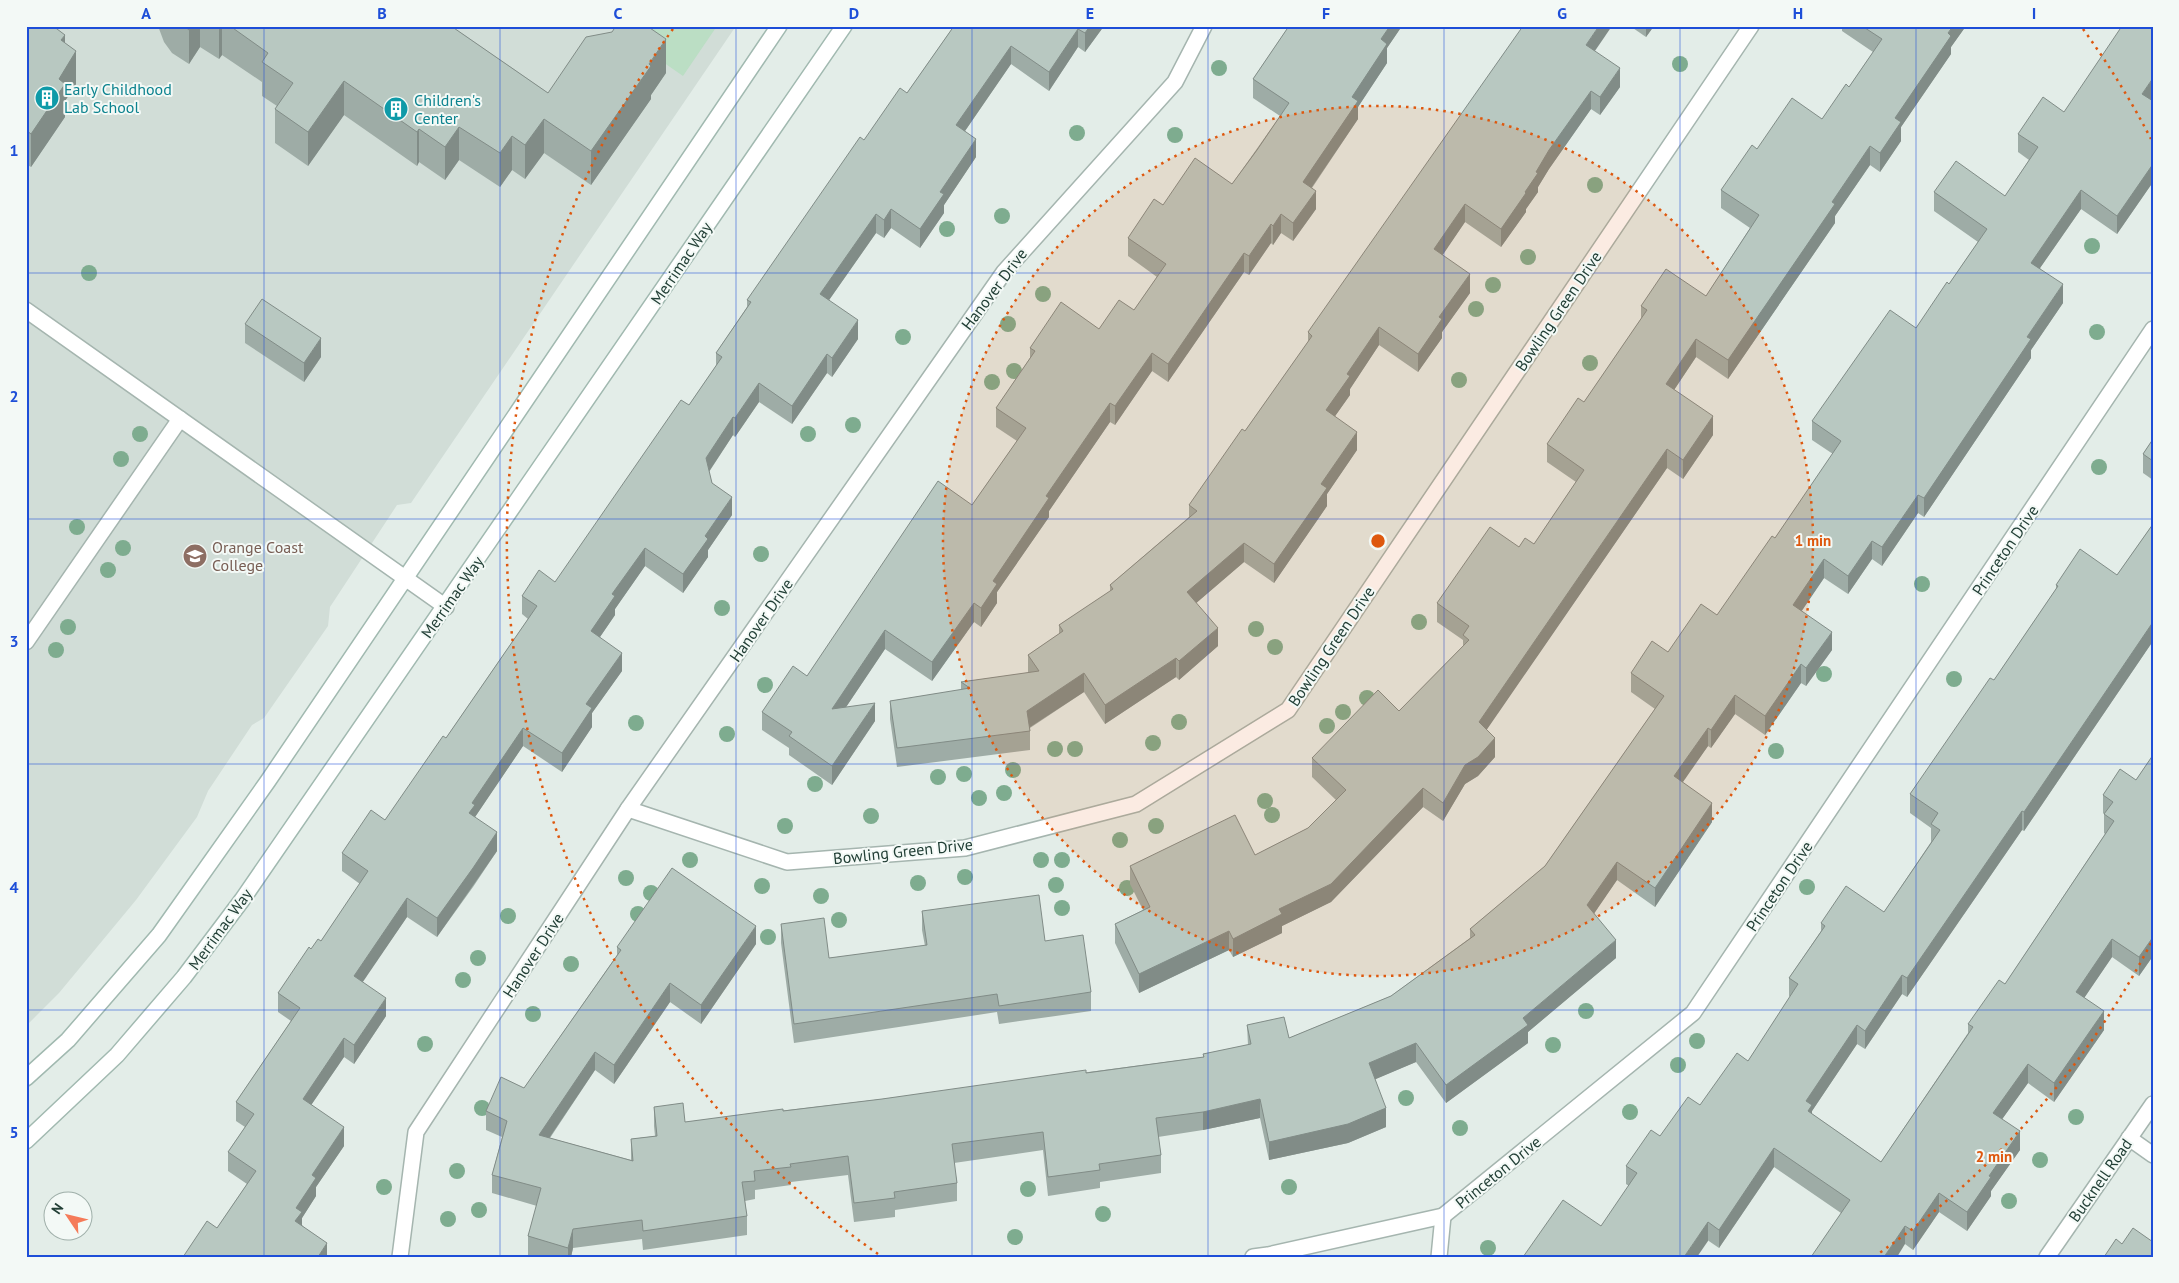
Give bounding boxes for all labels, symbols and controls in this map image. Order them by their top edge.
text: A [141,3,151,23]
text: B [377,3,387,23]
text: C [614,3,623,23]
text: D [849,3,859,23]
text: E [1086,3,1094,23]
text: F [1322,3,1330,23]
text: G [1557,3,1567,23]
text: H [1793,3,1803,23]
text: I [2032,3,2036,23]
place label: Early Childhood Lab School [64,79,172,117]
building icon: Early Childhood Lab School [34,85,60,111]
place label: Children's Center [414,90,481,128]
building icon: Children's Center [383,96,409,122]
text: 1 [9,140,19,160]
street label: Merrimac Way [646,217,716,308]
street label: Hanover Drive [957,244,1031,334]
street label: Bowling Green Drive [1510,247,1606,375]
text: 2 [9,386,19,406]
street label: Princeton Drive [1967,501,2043,599]
text: 1 min [1795,531,1831,550]
centre of rings [1369,532,1387,550]
place label: Orange Coast College [212,537,304,575]
school or university icon: Orange Coast College [182,543,208,569]
street label: Merrimac Way [416,552,488,642]
street label: Hanover Drive [725,575,797,665]
street label: Bowling Green Drive [1283,582,1379,710]
text: 3 [9,631,19,651]
street label: Bowling Green Drive [832,834,974,868]
street label: Princeton Drive [1741,837,1817,935]
text: 4 [9,877,19,897]
street label: Merrimac Way [184,884,257,974]
street label: Hanover Drive [498,909,568,1001]
text: 5 [9,1122,19,1142]
street label: Princeton Drive [1451,1131,1545,1213]
street label: Bucknell Road [2064,1134,2136,1226]
text: 2 min [1976,1147,2012,1166]
north arrow [42,1190,92,1240]
text: N [47,1200,67,1217]

